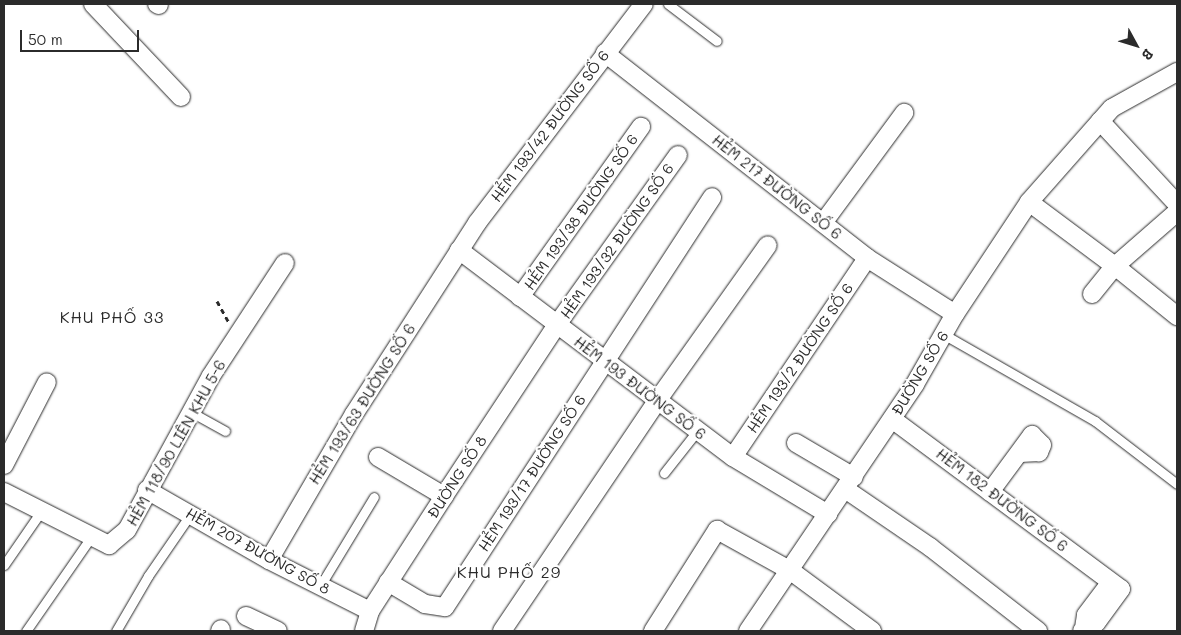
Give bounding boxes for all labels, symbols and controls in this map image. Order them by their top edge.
scale bar [22,20,141,52]
north arrow [1111,20,1161,70]
text: 50 m [28,29,63,49]
text: B [1138,45,1158,64]
street label: HẺM 193/42 ĐƯỜNG SỐ 6 [487,47,613,205]
street label: HẺM 193/38 ĐƯỜNG SỐ 6 [520,131,642,293]
street label: HẺM 217 ĐƯỜNG SỐ 6 [709,131,845,243]
street label: HẺM 193/32 ĐƯỜNG SỐ 6 [556,160,678,322]
street label: HẺM 193/2 ĐƯỜNG SỐ 6 [743,280,857,436]
district label: KHU PHỐ 33 [58,307,166,327]
street label: HẺM 193/63 ĐƯỜNG SỐ 6 [305,320,419,488]
street label: ĐƯỜNG SỐ 6 [888,328,952,418]
street label: HẺM 193 ĐƯỜNG SỐ 6 [571,333,709,443]
street label: HẺM 118/90 LIÊN KHU 5-6 [123,357,229,529]
street label: HẺM 193/17 ĐƯỜNG SỐ 6 [475,391,589,555]
street label: ĐƯỜNG SỐ 8 [424,432,490,522]
street label: HẺM 182 ĐƯỜNG SỐ 6 [933,445,1071,555]
street label: HẺM 207 ĐƯỜNG SỐ 8 [183,504,333,598]
district label: KHU PHỐ 29 [456,562,562,582]

